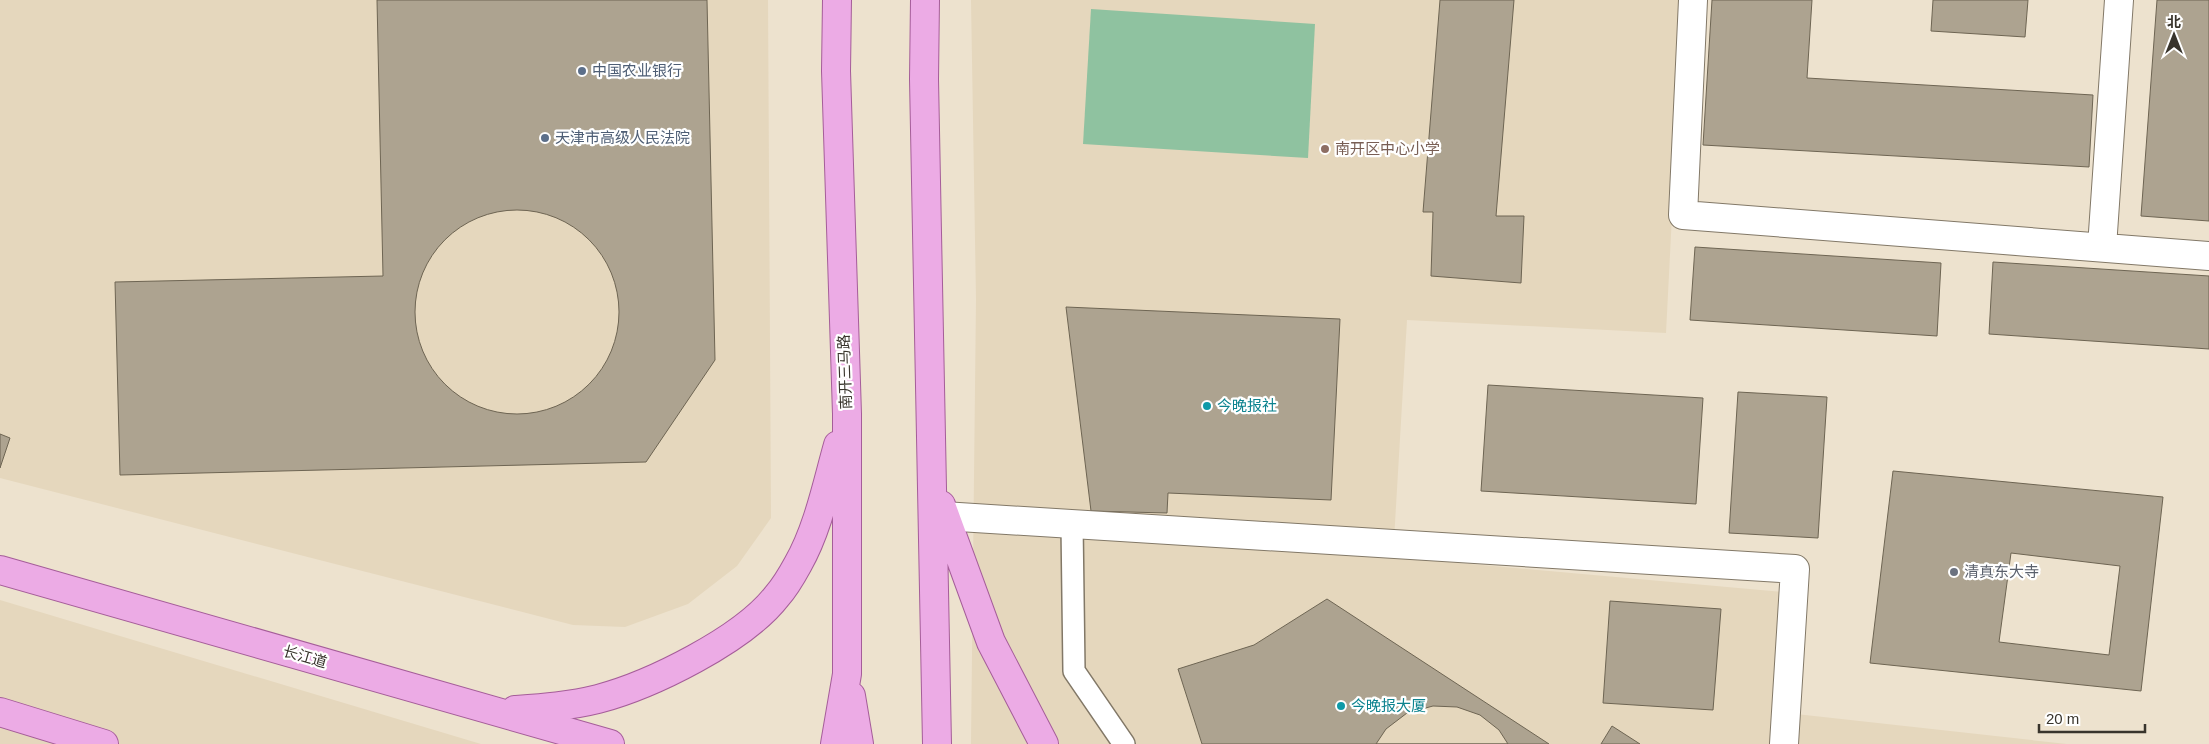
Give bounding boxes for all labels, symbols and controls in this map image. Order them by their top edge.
north arrow [2149,10,2199,60]
text: 北 [2167,14,2181,30]
place label: 中国农业银行 [592,62,682,79]
marker: 中国农业银行 [576,65,588,77]
place label: 天津市高级人民法院 [555,129,690,146]
marker: 天津市高级人民法院 [539,132,551,144]
place label: 南开区中心小学 [1335,140,1440,157]
marker: 南开区中心小学 [1319,143,1331,155]
street label: 南开三马路 [835,334,854,410]
place label: 今晚报社 [1217,397,1277,414]
marker: 今晚报社 [1201,400,1213,412]
place label: 清真东大寺 [1964,563,2039,580]
marker: 清真东大寺 [1948,566,1960,578]
street label: 长江道 [281,642,329,671]
place label: 今晚报大厦 [1351,697,1426,714]
marker: 今晚报大厦 [1335,700,1347,712]
scale bar [2039,702,2145,734]
text: 20 m [2046,710,2079,727]

